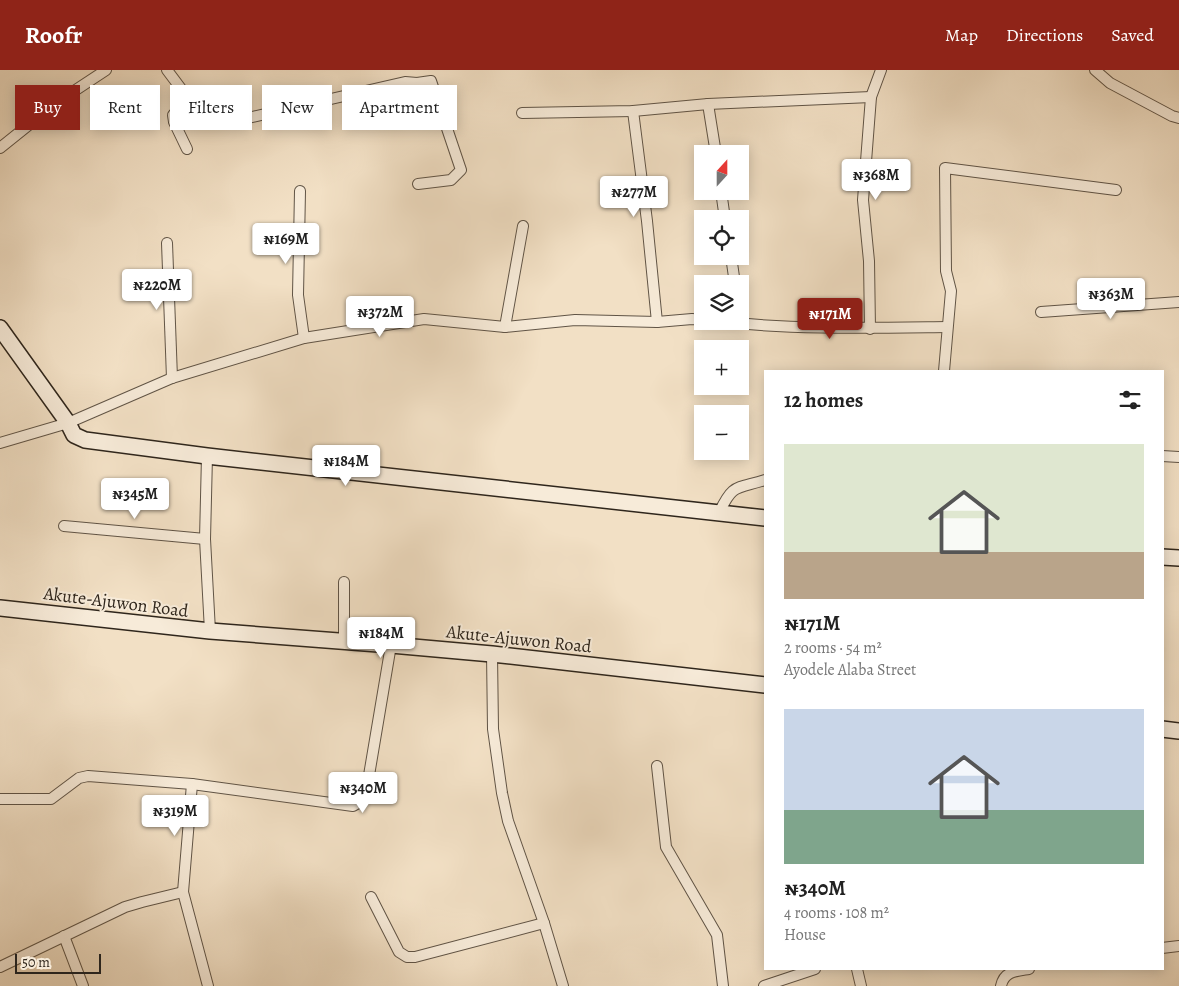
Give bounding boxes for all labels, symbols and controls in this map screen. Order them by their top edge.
text: Roofr [25,19,82,51]
text: Map [945,23,978,47]
text: Directions [1006,23,1083,47]
text: Saved [1111,23,1154,47]
chip: Buy [15,85,80,130]
chip: Rent [90,85,160,130]
chip: Filters [170,85,252,130]
chip: New [262,85,332,130]
chip: Apartment [342,85,457,130]
north arrow [694,145,749,200]
map controls [694,145,749,460]
pin: ₦368M [841,158,911,201]
text: ₦368M [853,164,899,186]
pin: ₦277M [599,176,669,218]
text: ₦277M [611,181,657,203]
button: locate [694,210,749,265]
pin: ₦169M [251,222,321,265]
text: ₦169M [263,228,309,250]
pin: ₦220M [122,268,192,311]
text: ₦220M [133,274,181,296]
button: layers [694,275,749,330]
pin: ₦363M [1076,278,1146,320]
text: ₦363M [1088,283,1134,305]
pin: ₦372M [345,296,415,338]
pin: ₦171M [795,298,865,340]
text: ₦372M [357,301,403,323]
text: ₦171M [808,303,852,325]
button: + [694,340,749,395]
text: 12 homes [784,386,863,414]
icon: filters [1116,386,1144,414]
button: − [694,405,749,460]
pin: ₦184M [311,444,381,487]
text: ₦184M [323,450,369,472]
icon: home [919,477,1009,567]
pin: ₦345M [100,478,170,520]
text: ₦345M [112,483,158,505]
street label: Akute-Ajuwon Road [41,581,190,623]
text: ₦171M [784,609,841,637]
pin: ₦184M [346,616,416,659]
street label: Akute-Ajuwon Road [444,619,593,659]
text: ₦184M [358,622,404,644]
text: 2 rooms · 54 m² [784,637,882,659]
text: Ayodele Alaba Street [784,659,916,681]
icon: home [919,742,1009,832]
pin: ₦340M [328,772,398,814]
text: ₦340M [339,777,387,799]
pin: ₦319M [140,794,210,837]
text: ₦319M [153,800,197,822]
text: ₦340M [784,874,846,902]
text: 4 rooms · 108 m² [784,902,889,924]
text: House [784,924,826,946]
scale bar [15,951,101,974]
text: 50 m [22,953,50,972]

